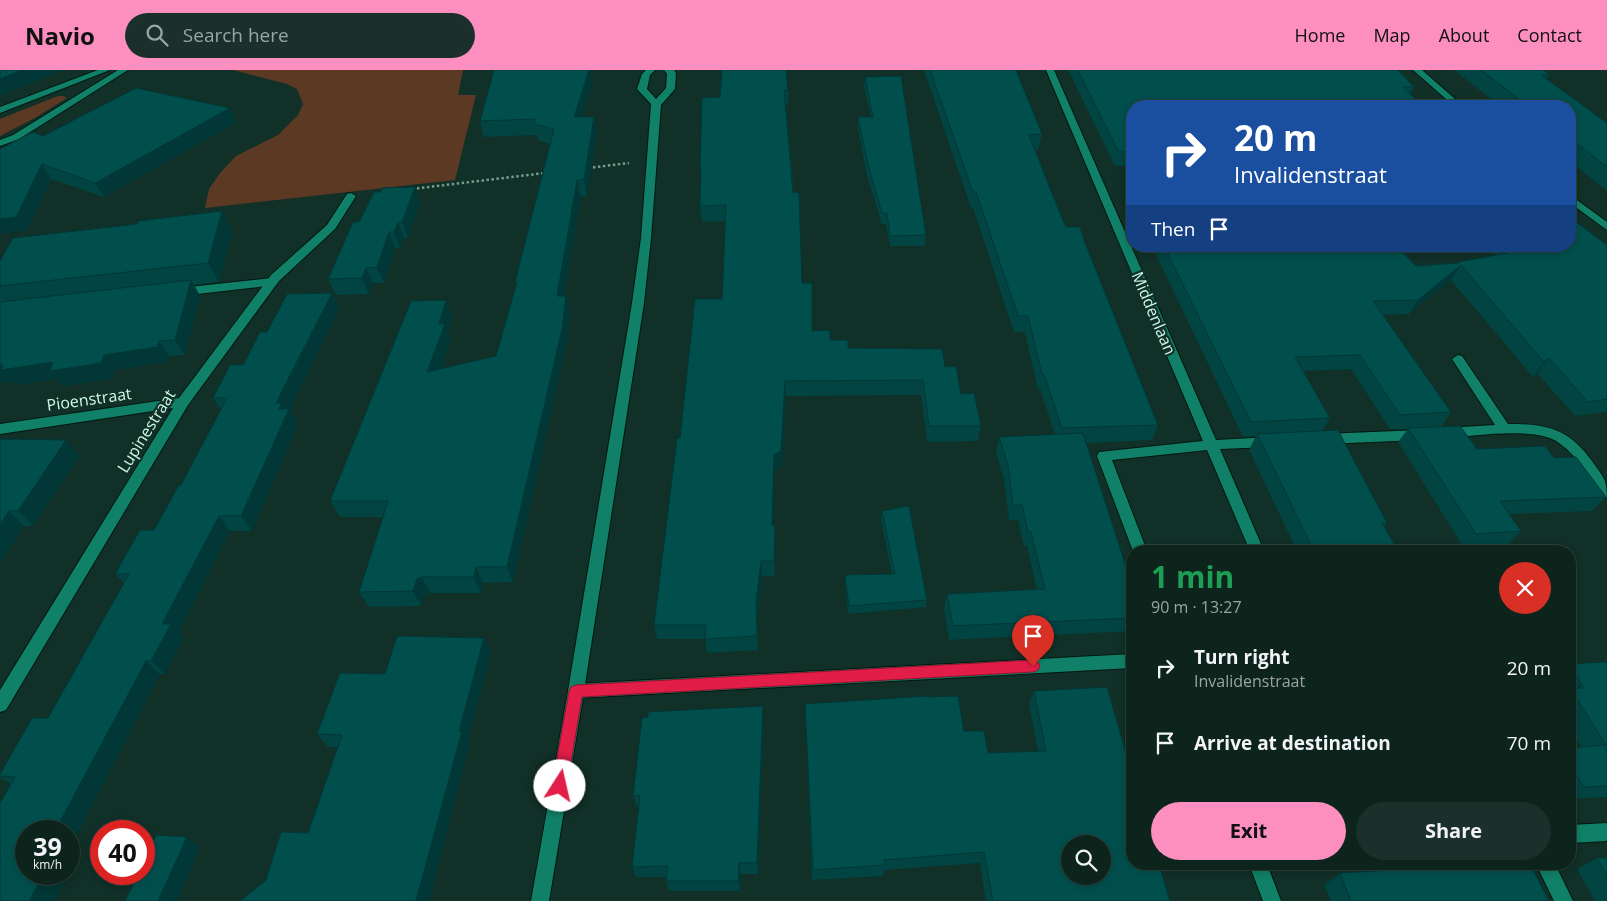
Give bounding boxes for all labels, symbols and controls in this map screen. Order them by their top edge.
search box [125,13,475,58]
text: Navio [25,19,95,52]
icon: search [143,21,171,49]
text: Search here [183,22,289,48]
text: Home [1295,23,1345,47]
text: Map [1373,23,1411,47]
text: About [1439,23,1489,47]
text: Contact [1517,23,1582,47]
text: 20 m [1234,114,1317,161]
icon: right [1151,120,1216,185]
text: Invalidenstraat [1234,159,1387,189]
icon: arrive [1205,215,1233,243]
text: Then [1151,216,1195,242]
street label: Middenlaan [1127,268,1181,358]
street label: Pioenstraat [45,382,133,416]
street label: Lupinestraat [112,385,180,477]
text: 1 min [1151,556,1234,597]
button: close [1499,562,1551,614]
text: 90 m · 13:27 [1151,596,1242,618]
pin [1012,615,1054,666]
icon: arrive [1019,622,1047,650]
text: Turn right [1194,644,1289,670]
icon: right [1151,654,1179,682]
text: 20 m [1507,655,1551,681]
text: Invalidenstraat [1194,670,1305,692]
icon: arrive [1151,729,1179,757]
text: Arrive at destination [1194,730,1391,756]
text: 70 m [1507,730,1551,756]
position arrow [533,759,585,811]
button: Exit [1151,802,1346,860]
button: Share [1356,802,1551,860]
speed limit sign: 40 [90,820,155,885]
text: 39 [33,829,62,863]
map controls [1061,835,1111,885]
button: search [1061,835,1111,885]
text: km/h [33,856,62,873]

